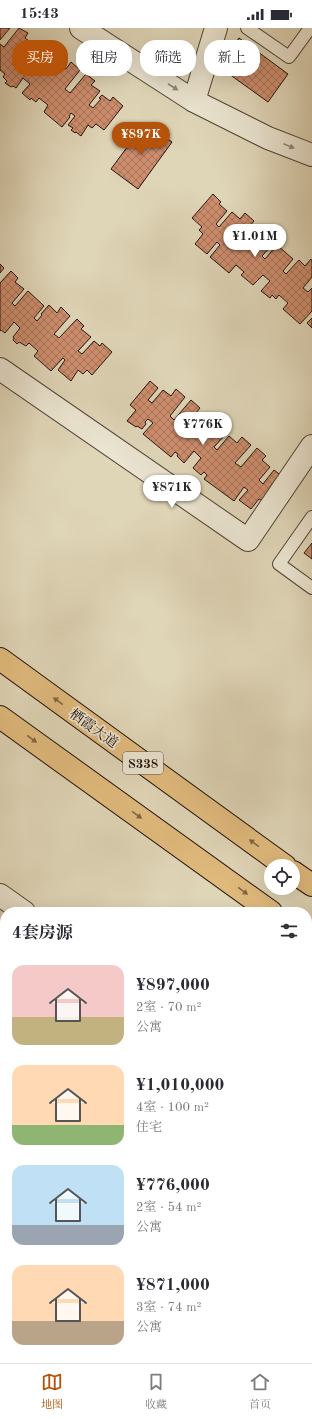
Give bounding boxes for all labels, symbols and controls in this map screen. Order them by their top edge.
text: 15:43 [20,7,59,22]
chip: 买房 [12,40,68,76]
chip: 租房 [76,40,132,76]
chip: 筛选 [140,40,196,76]
chip: 新上 [204,40,260,76]
one-way arrow [168,83,178,91]
pin: ¥897K [113,122,169,156]
text: ¥897K [121,128,161,141]
one-way arrow [283,143,294,149]
pin: ¥1.01M [222,224,288,258]
text: ¥1.01M [232,230,278,243]
pin: ¥776K [175,412,231,446]
text: ¥776K [183,418,223,431]
pin: ¥871K [144,475,200,509]
text: ¥871K [152,481,192,494]
one-way arrow [52,697,63,705]
street label: 栖霞大道 [67,706,121,751]
one-way arrow [26,735,37,743]
road number: S338 [123,752,163,774]
one-way arrow [132,811,142,819]
one-way arrow [248,839,259,847]
map controls [264,859,300,895]
button: locate [264,859,300,895]
one-way arrow [237,887,248,895]
icon: filters [278,920,300,942]
text: 4套房源 [12,925,73,942]
text: ¥897,000 [136,977,210,994]
icon: home [44,981,92,1029]
text: 2室 · 70 m² [136,1001,201,1014]
text: 公寓 [136,1021,162,1034]
text: ¥1,010,000 [136,1077,224,1094]
icon: home [44,1081,92,1129]
text: 4室 · 100 m² [136,1101,209,1114]
text: 住宅 [136,1121,162,1134]
text: ¥776,000 [136,1177,210,1194]
icon: home [44,1181,92,1229]
text: 2室 · 54 m² [136,1201,201,1214]
text: 公寓 [136,1221,162,1234]
text: ¥871,000 [136,1277,210,1294]
icon: home [44,1281,92,1329]
text: 3室 · 74 m² [136,1301,201,1314]
text: 公寓 [136,1321,162,1334]
tab: 地图 [41,1371,63,1413]
tab: 收藏 [145,1371,167,1413]
tab: 首页 [249,1371,271,1413]

